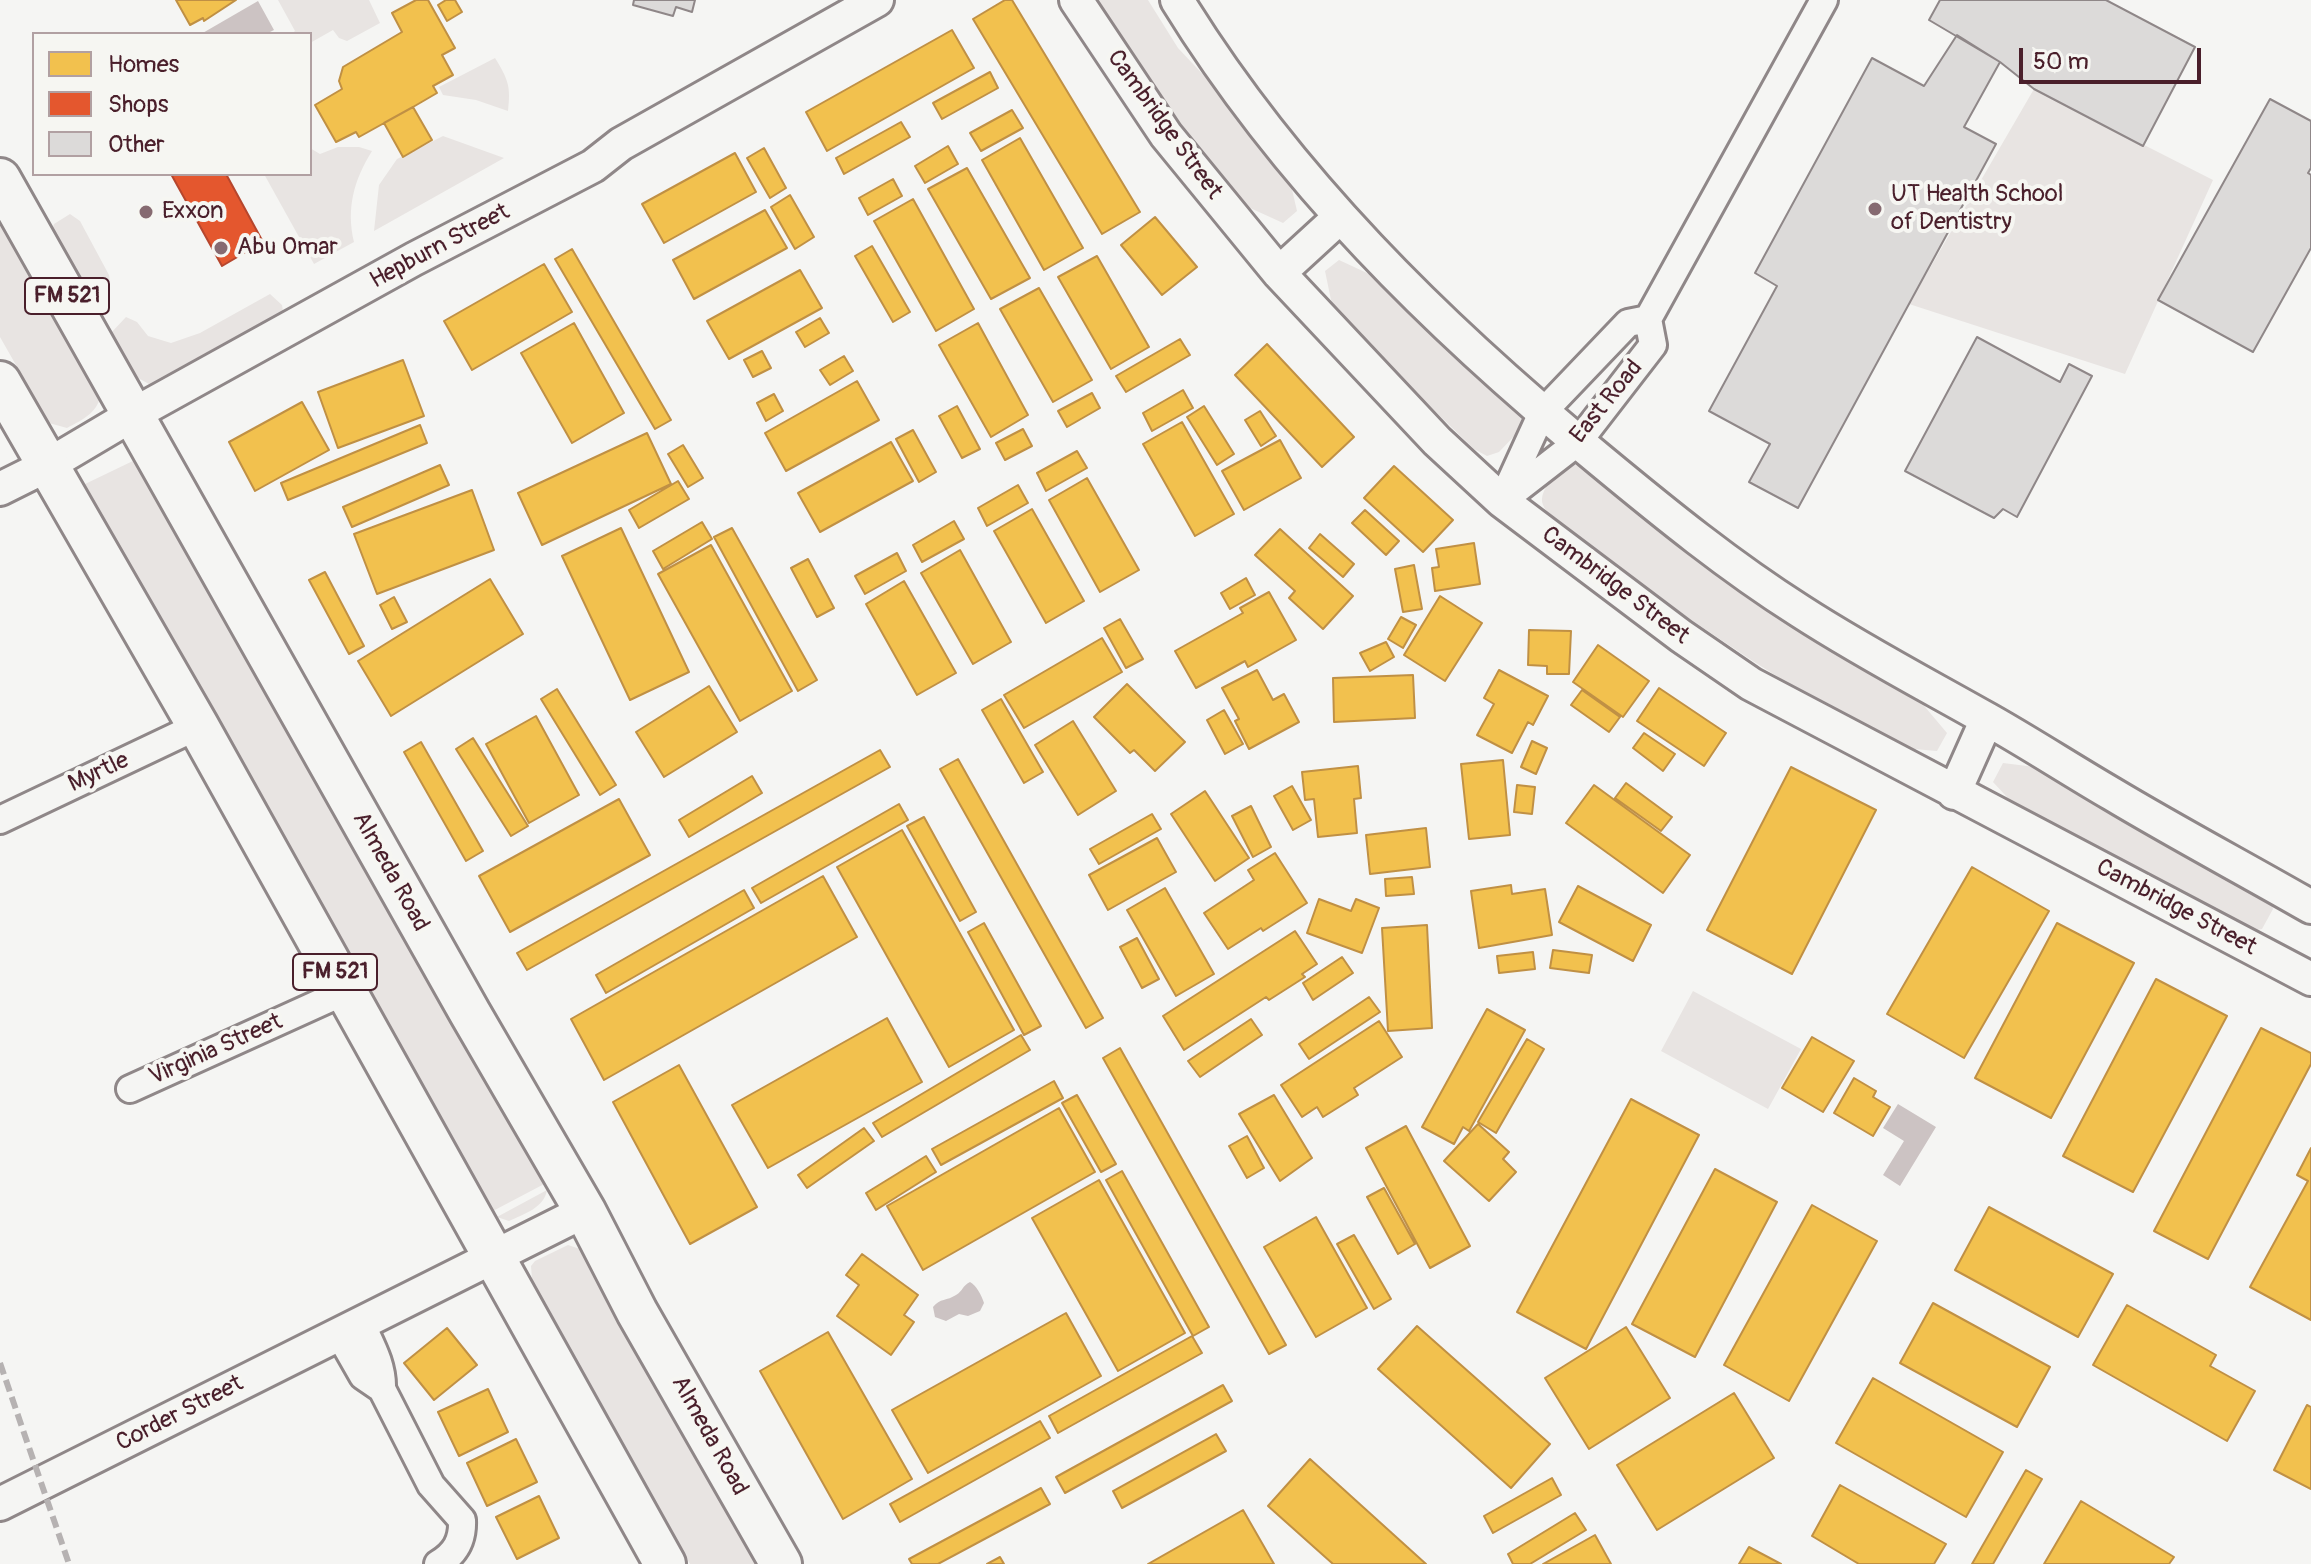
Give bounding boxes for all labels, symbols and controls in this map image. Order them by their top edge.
legend [32,32,312,176]
scale bar [2023,32,2205,82]
street label: Cambridge Street [1100,45,1228,205]
text: 50 m [2033,47,2089,76]
text: Homes [108,50,179,79]
text: Shops [108,90,168,119]
text: Other [108,130,165,159]
place label: UT Health School of Dentistry [1891,181,2063,237]
place label: Exxon [162,198,224,226]
street label: Hepburn Street [365,198,515,296]
marker: UT Health School of Dentistry [1866,200,1884,218]
marker: Exxon [137,203,155,221]
place label: Abu Omar [237,234,338,262]
marker: Abu Omar [212,239,230,257]
road number: FM 521 [25,278,109,314]
street label: East Road [1565,354,1649,450]
street label: Cambridge Street [1535,521,1695,651]
street label: Myrtle [64,747,134,799]
street label: Almeda Road [345,807,435,937]
street label: Cambridge Street [2091,854,2261,962]
road number: FM 521 [293,954,377,990]
street label: Virginia Street [145,1008,287,1092]
street label: Corder Street [112,1370,248,1458]
street label: Almeda Road [664,1371,754,1501]

